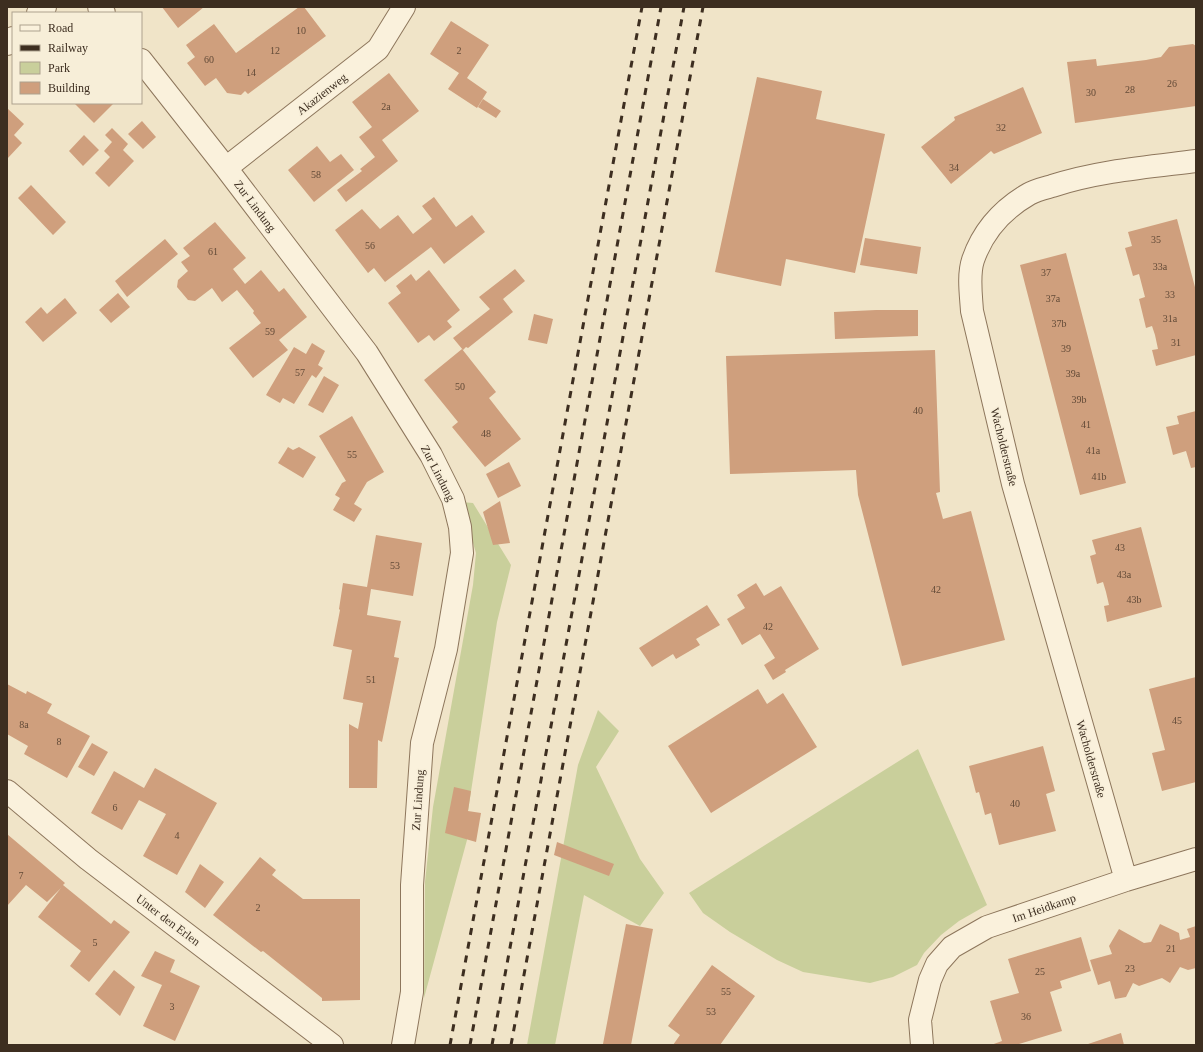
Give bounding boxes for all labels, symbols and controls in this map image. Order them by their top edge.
legend [12,12,142,104]
text: Road [48,21,73,35]
house number: 10 [296,25,306,36]
text: Railway [48,41,88,55]
house number: 12 [270,45,280,56]
house number: 2 [457,45,462,56]
house number: 60 [204,54,214,65]
text: Park [48,61,70,75]
house number: 14 [246,67,256,78]
street label: Akazienweg [294,70,350,118]
house number: 26 [1167,78,1177,89]
text: Building [48,81,90,95]
house number: 28 [1125,84,1135,95]
house number: 30 [1086,87,1096,98]
house number: 2a [381,101,391,112]
house number: 32 [996,122,1006,133]
house number: 34 [949,162,959,173]
house number: 58 [311,169,321,180]
street label: Zur Lindung [231,177,279,235]
house number: 35 [1151,234,1161,245]
house number: 56 [365,240,375,251]
house number: 61 [208,246,218,257]
house number: 33a [1153,261,1168,272]
house number: 37 [1041,267,1051,278]
house number: 33 [1165,289,1175,300]
house number: 37a [1046,293,1061,304]
house number: 31a [1163,313,1178,324]
house number: 37b [1052,318,1067,329]
house number: 59 [265,326,275,337]
house number: 31 [1171,337,1181,348]
house number: 39 [1061,343,1071,354]
house number: 57 [295,367,305,378]
house number: 39a [1066,368,1081,379]
house number: 50 [455,381,465,392]
house number: 39b [1072,394,1087,405]
house number: 40 [913,405,923,416]
street label: Wacholderstraße [987,406,1021,488]
house number: 41 [1081,419,1091,430]
house number: 48 [481,428,491,439]
street label: Zur Lindung [418,443,458,503]
house number: 41a [1086,445,1101,456]
house number: 55 [347,449,357,460]
house number: 41b [1092,471,1107,482]
house number: 43 [1115,542,1125,553]
house number: 53 [390,560,400,571]
house number: 43a [1117,569,1132,580]
house number: 42 [931,584,941,595]
house number: 43b [1127,594,1142,605]
house number: 42 [763,621,773,632]
house number: 51 [366,674,376,685]
house number: 45 [1172,715,1182,726]
street label: Wacholderstraße [1073,718,1109,800]
house number: 8a [19,719,29,730]
house number: 8 [57,736,62,747]
street label: Zur Lindung [409,769,427,831]
house number: 40 [1010,798,1020,809]
house number: 6 [113,802,118,813]
house number: 4 [175,830,180,841]
house number: 7 [19,870,24,881]
street label: Unter den Erlen [133,891,203,949]
street label: Im Heidkamp [1010,891,1078,925]
house number: 2 [256,902,261,913]
house number: 5 [93,937,98,948]
house number: 21 [1166,943,1176,954]
house number: 23 [1125,963,1135,974]
house number: 25 [1035,966,1045,977]
house number: 55 [721,986,731,997]
house number: 3 [170,1001,175,1012]
house number: 53 [706,1006,716,1017]
house number: 36 [1021,1011,1031,1022]

